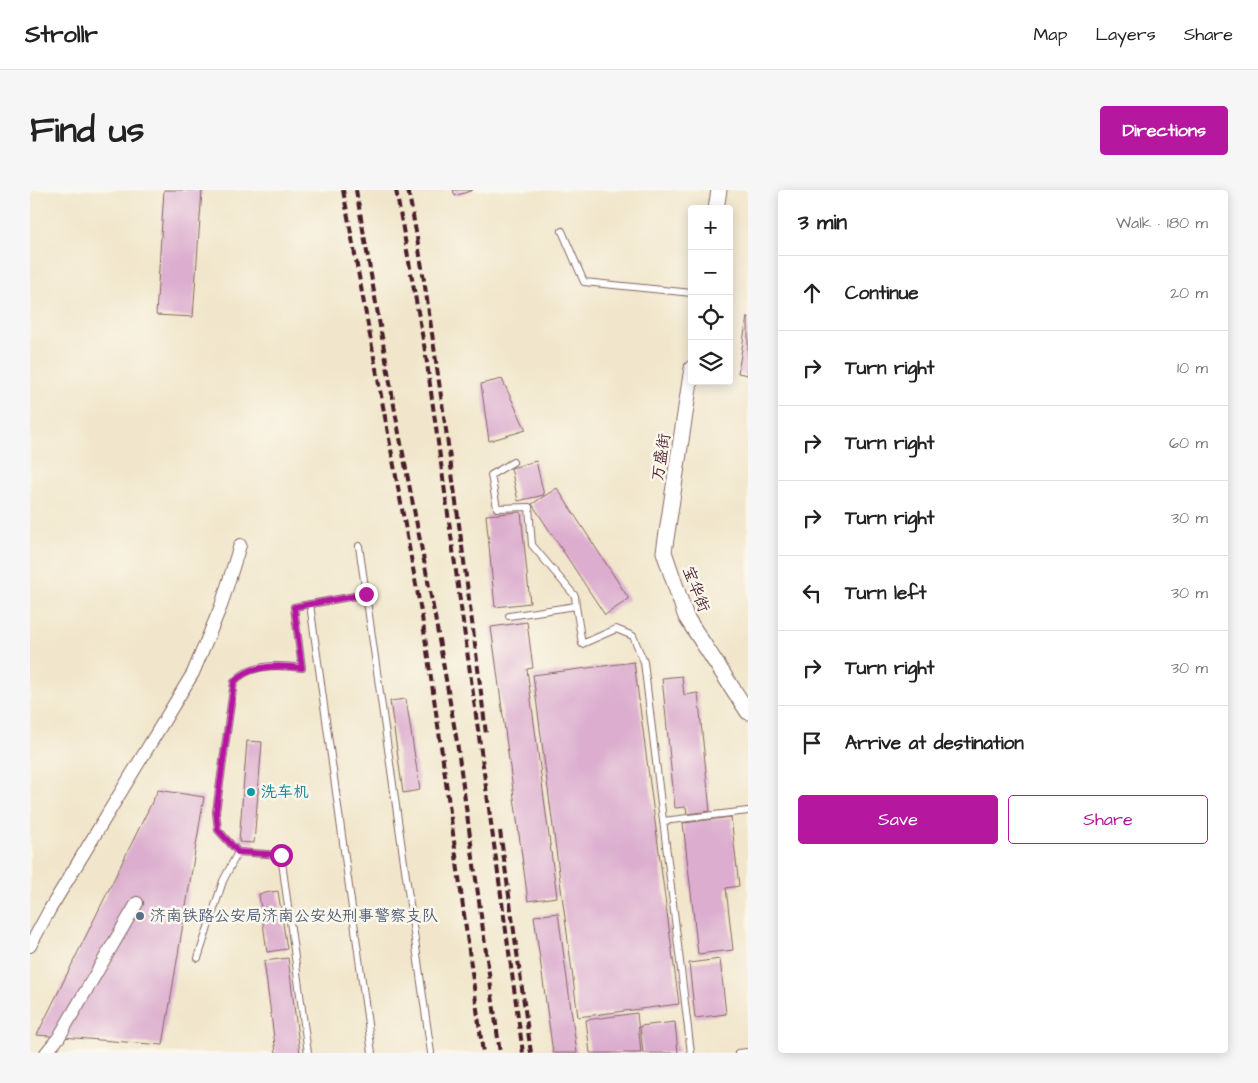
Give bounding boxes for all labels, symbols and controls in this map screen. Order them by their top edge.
text: Strollr [25,18,98,52]
text: Map [1033,22,1067,47]
text: Layers [1095,22,1156,47]
text: Share [1184,22,1233,47]
text: Find us [30,106,144,155]
button: Directions [1100,106,1228,155]
map controls [688,205,733,385]
button: + [688,205,733,250]
text: 3 min [798,208,847,237]
text: Walk · 180 m [1116,212,1208,234]
button: − [688,250,733,295]
icon: ahead [798,279,826,307]
text: Continue [845,280,919,307]
text: 20 m [1170,282,1208,304]
button: locate [688,295,733,340]
button: layers [688,340,733,385]
icon: right [798,354,826,382]
text: Turn right [845,355,934,382]
text: 10 m [1177,357,1208,379]
icon: right [798,429,826,457]
text: Turn right [845,430,934,457]
street label: 万盛街 [646,432,676,482]
text: 60 m [1169,432,1208,454]
icon: right [798,504,826,532]
text: Turn right [845,505,934,532]
text: 30 m [1171,507,1208,529]
street label: 宝华街 [677,563,715,615]
icon: left [798,579,826,607]
text: Turn left [845,580,926,607]
text: 30 m [1171,582,1208,604]
route end [355,583,378,606]
icon: right [798,654,826,682]
text: Turn right [845,655,934,682]
text: 30 m [1171,657,1208,679]
icon: arrive [798,729,826,757]
text: Arrive at destination [845,730,1024,757]
place label: 洗车机 [261,781,309,803]
marker: 洗车机 [245,786,257,798]
button: Save [798,795,998,844]
button: Share [1008,795,1208,844]
route start [270,844,293,867]
place label: 济南铁路公安局济南公安处刑事警察支队 [150,905,438,927]
marker: 济南铁路公安局济南公安处刑事警察支队 [134,910,146,922]

